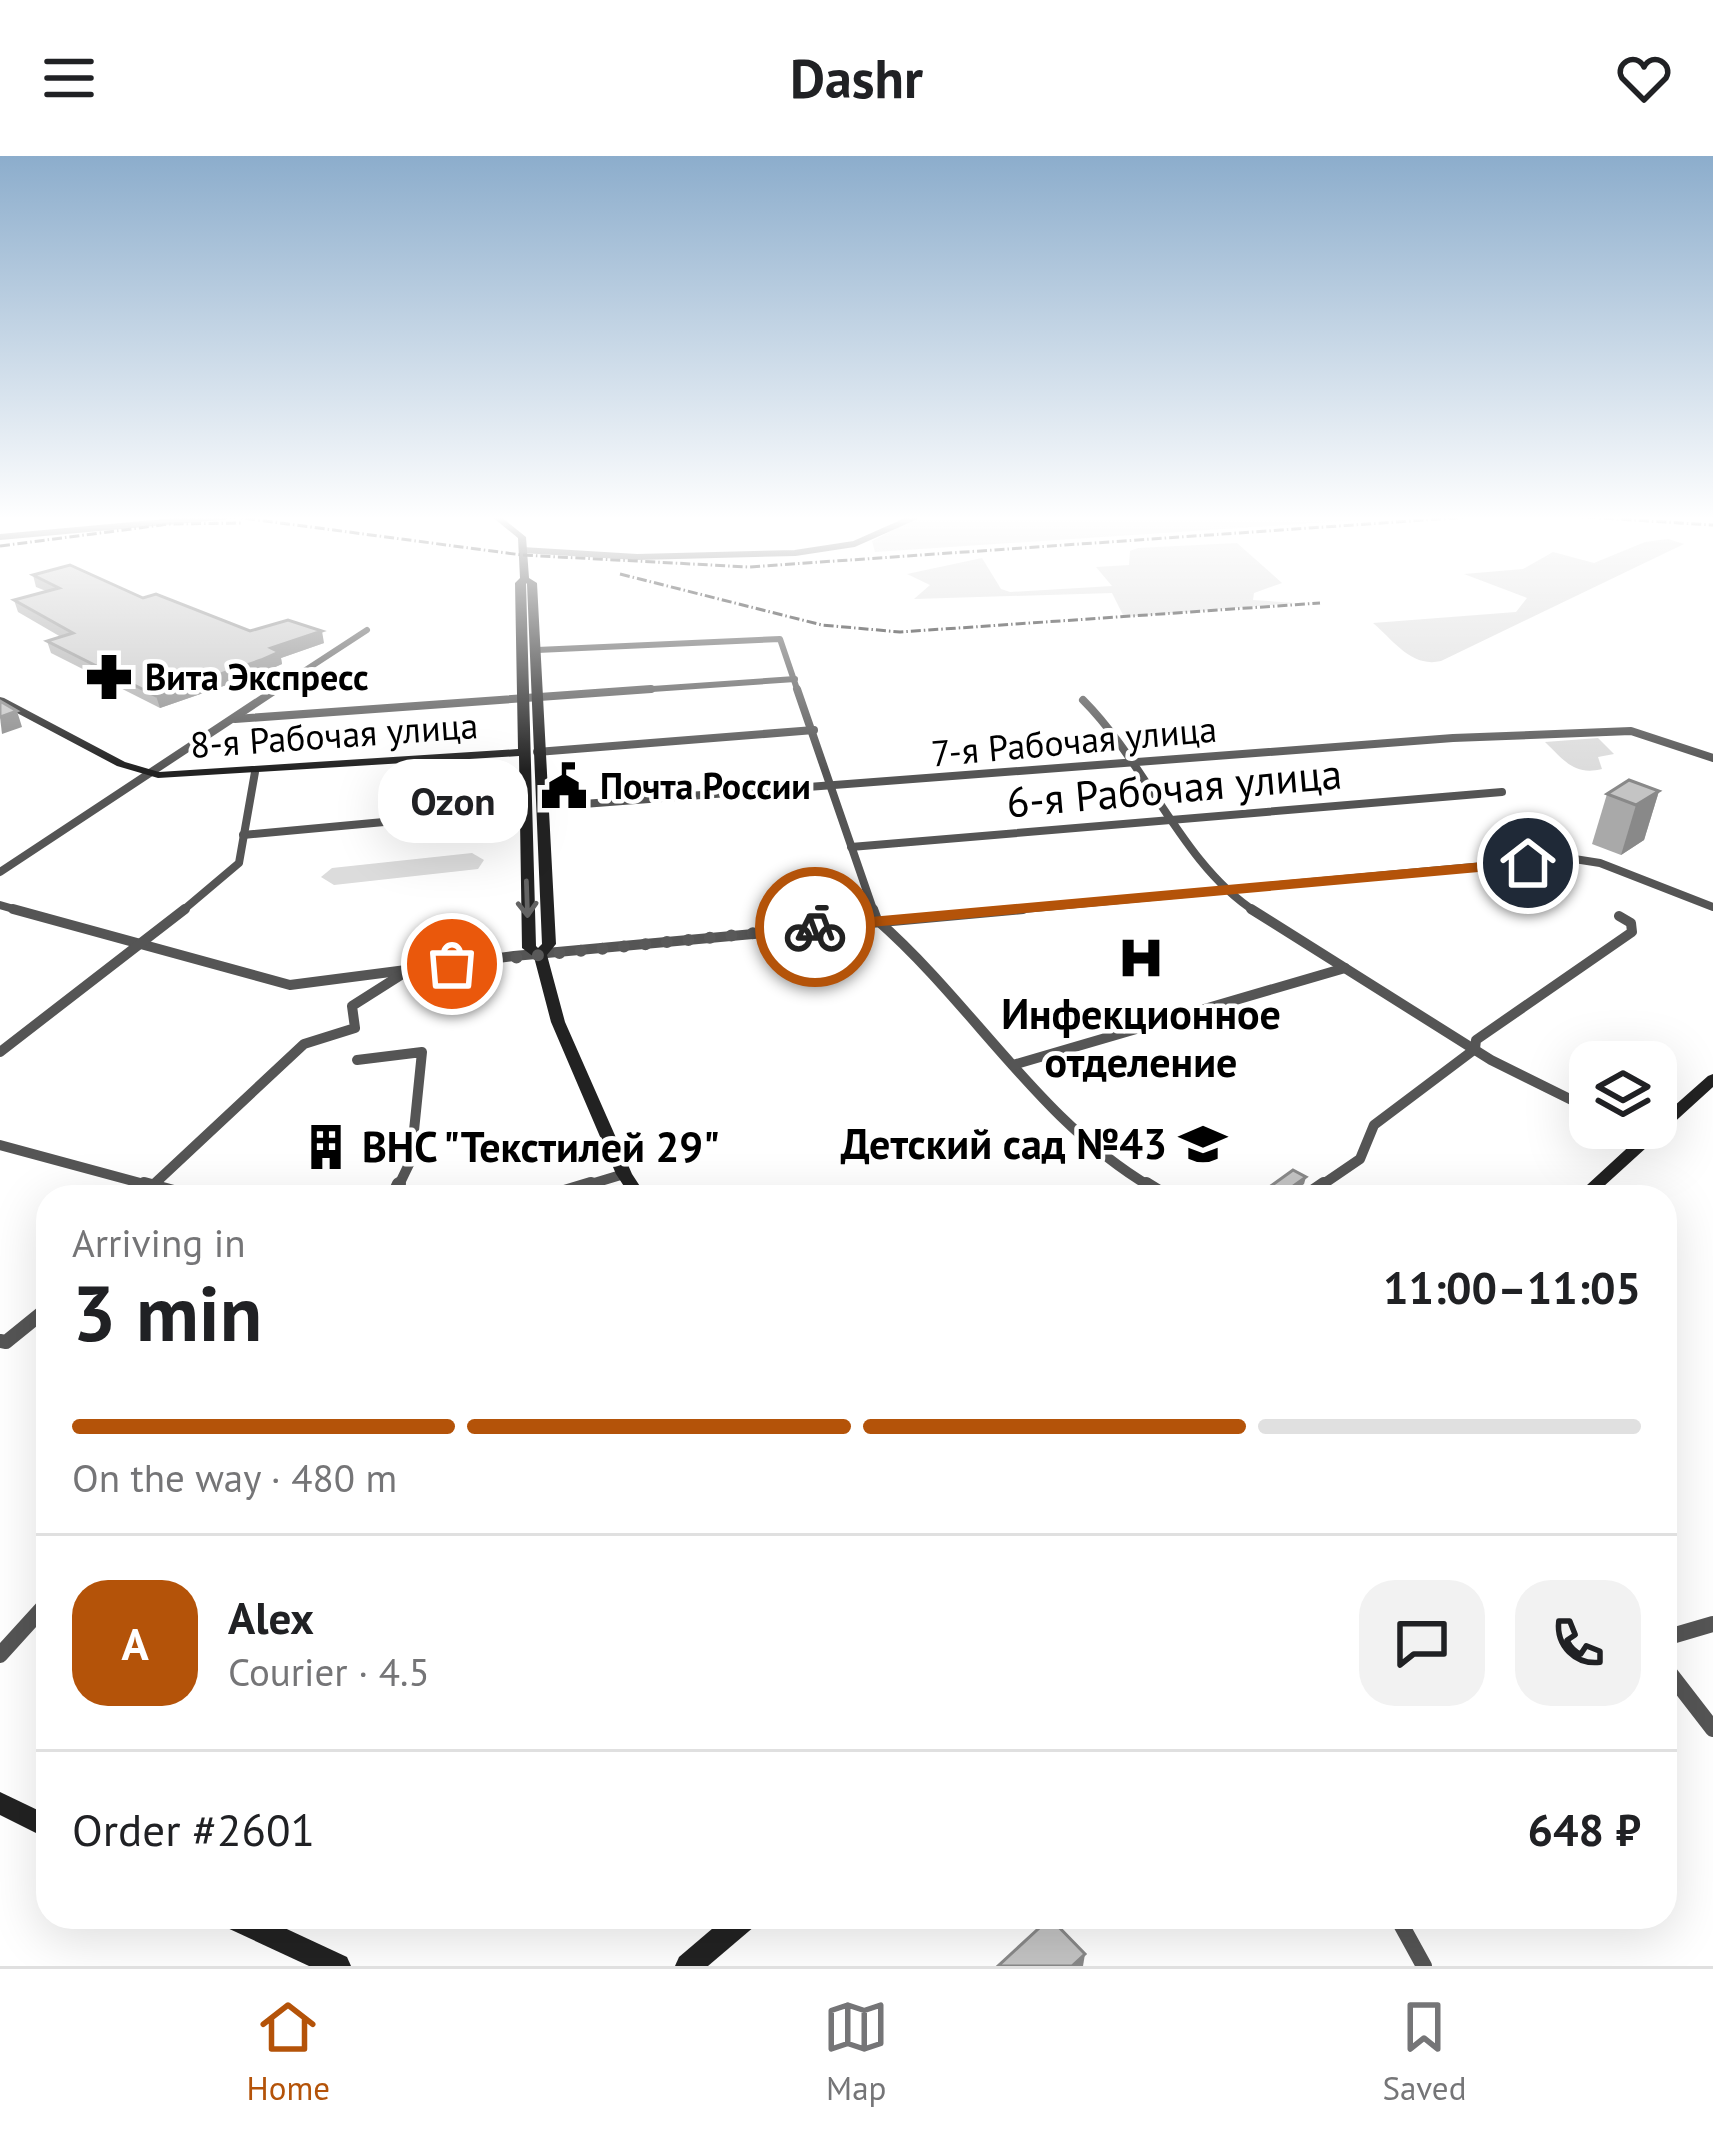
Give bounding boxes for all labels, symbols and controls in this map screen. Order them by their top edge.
text: Dashr [790,43,923,113]
icon: menu [36,45,102,111]
icon: heart [1611,45,1677,111]
pharmacy icon: Вита Экспресс [84,652,134,702]
place label: Вита Экспресс [145,653,369,700]
street label: 8-я Рабочая улица [188,701,479,768]
street label: 7-я Рабочая улица [929,705,1219,776]
street label: 6-я Рабочая улица [1004,745,1344,830]
callout: Ozon [377,760,527,844]
public building icon: Почта России [539,761,589,811]
place label: Почта России [600,762,811,809]
text: Ozon [410,775,496,826]
pin [1477,812,1579,914]
icon: home [1495,830,1561,896]
courier [755,867,875,987]
one-way arrow [516,879,539,918]
icon: bike [782,894,848,960]
pin [401,913,503,1015]
icon: bag [419,931,485,997]
hospital icon: Инфекционное отделение [1116,933,1166,983]
place label: Инфекционное отделение [1001,986,1281,1089]
map controls [1569,1041,1677,1149]
button: layers [1569,1041,1677,1149]
place label: Детский сад №43 [841,1116,1167,1171]
place label: ВНС "Текстилей 29" [362,1119,720,1174]
school or university icon: Детский сад №43 [1178,1119,1228,1169]
building icon: ВНС "Текстилей 29" [301,1122,351,1172]
text: Arriving in [72,1217,246,1268]
text: 11:00–11:05 [1383,1258,1641,1316]
text: 3 min [72,1262,262,1363]
text: On the way · 480 m [72,1452,397,1503]
button: chat [1359,1580,1485,1706]
button: phone [1515,1580,1641,1706]
text: Alex [228,1588,314,1646]
text: A [121,1614,149,1672]
text: Courier · 4.5 [228,1646,430,1697]
text: Order #2601 [72,1800,315,1858]
text: 648 ₽ [1528,1800,1641,1858]
tab: Home [247,1994,330,2109]
tab: Map [823,1994,889,2109]
tab: Saved [1382,1994,1466,2109]

